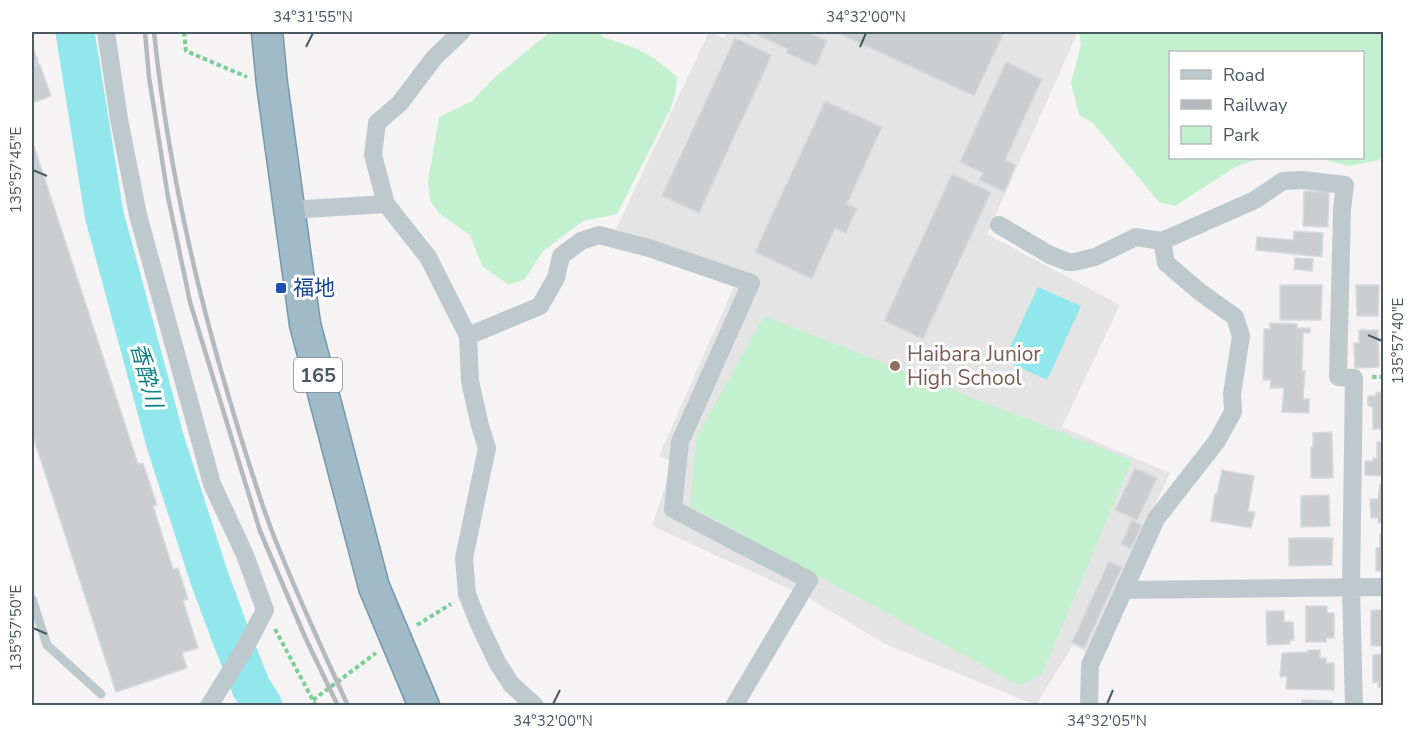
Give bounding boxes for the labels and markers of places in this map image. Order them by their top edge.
place label: 福地 [293,274,335,302]
marker: 福地 [274,281,288,295]
place label: Haibara Junior High School [907,340,1041,392]
marker: Haibara Junior High School [888,359,902,373]

